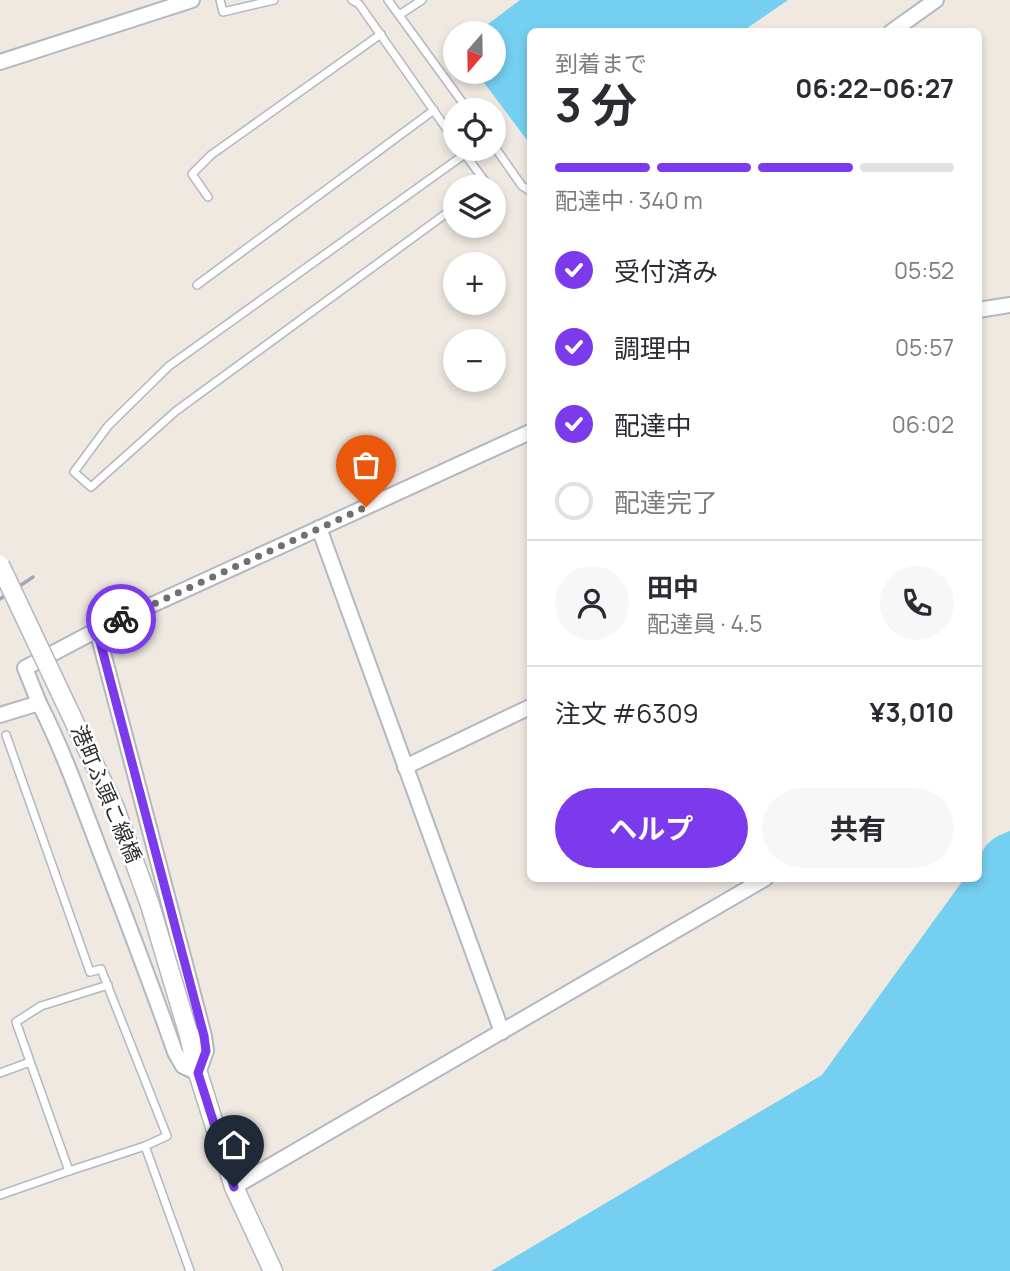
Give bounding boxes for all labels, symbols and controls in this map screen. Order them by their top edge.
north arrow [443,21,506,84]
map controls [443,21,506,392]
text: 到着まで [555,47,647,79]
text: 06:22–06:27 [795,70,954,106]
text: 3 分 [555,73,637,136]
button: locate [443,98,506,161]
button: layers [443,175,506,238]
text: 配達中 · 340 m [555,184,703,216]
icon: check [555,251,593,289]
button: + [443,252,506,315]
text: 受付済み [614,253,718,289]
text: 05:52 [894,254,954,286]
icon: check [555,328,593,366]
button: − [443,329,506,392]
text: 調理中 [614,330,692,366]
text: 05:57 [895,331,954,363]
icon: check [555,405,593,443]
text: 配達中 [614,407,692,443]
text: 06:02 [892,408,954,440]
pin [336,435,396,507]
icon: bag [347,446,385,484]
text: 配達完了 [614,484,718,520]
button: person [555,566,629,640]
button: phone [880,566,954,640]
text: 田中 [647,569,699,605]
courier [86,584,156,654]
icon: bike [102,600,140,638]
text: 配達員 · 4.5 [647,607,763,639]
text: ¥3,010 [869,694,954,730]
text: 注文 #6309 [555,695,699,731]
street label: 港町ふ頭こ線橋 [65,720,149,867]
button: ヘルプ [555,788,748,868]
button: 共有 [762,788,954,868]
pin [204,1115,264,1187]
icon: home [215,1126,253,1164]

